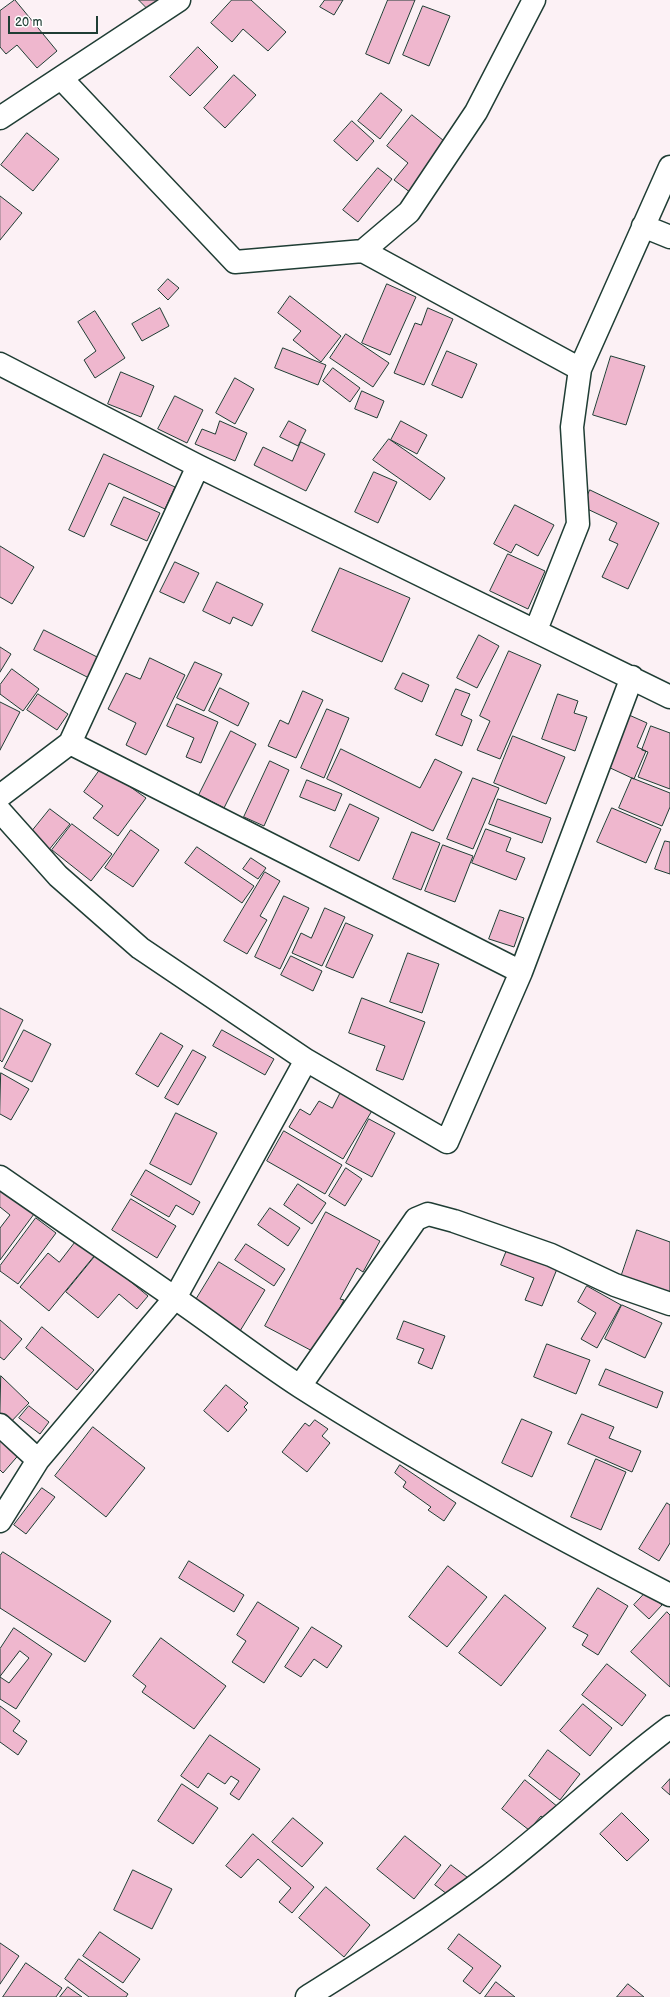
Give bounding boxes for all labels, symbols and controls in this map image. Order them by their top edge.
scale bar [10,8,100,34]
text: 20 m [15,15,42,30]

